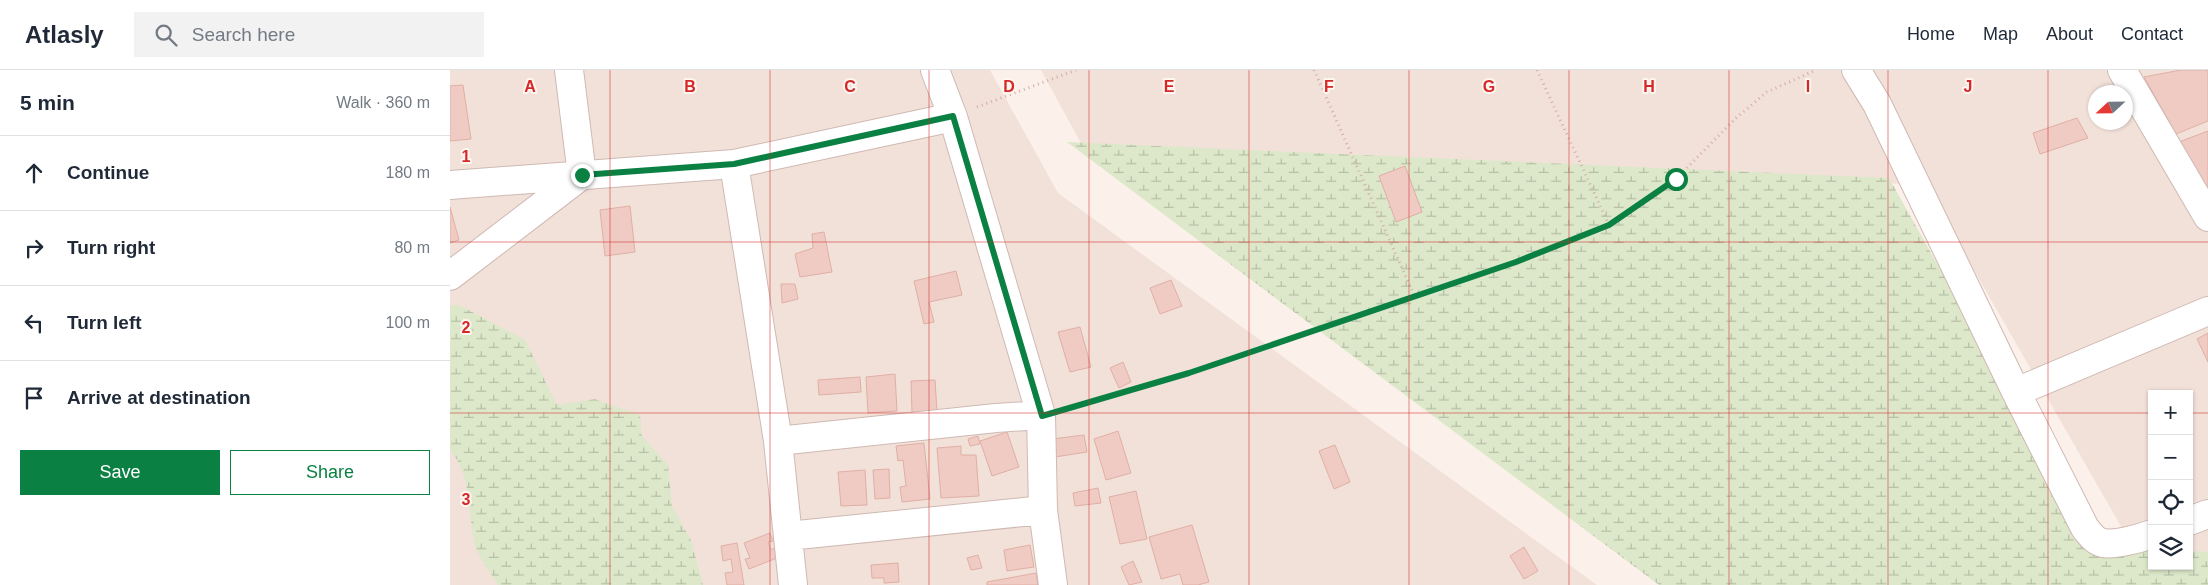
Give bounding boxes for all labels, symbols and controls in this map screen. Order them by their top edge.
search box [134,12,484,57]
text: Atlasly [25,21,104,48]
icon: search [152,21,180,49]
text: Search here [192,24,295,45]
text: Home [1907,24,1955,44]
text: Map [1983,24,2018,44]
text: About [2046,24,2093,44]
text: Contact [2121,24,2183,44]
text: A [524,78,536,95]
text: B [684,78,696,95]
text: C [844,78,856,95]
text: D [1003,78,1015,95]
text: E [1164,78,1175,95]
text: F [1324,78,1334,95]
text: G [1483,78,1495,95]
text: H [1643,78,1655,95]
text: I [1806,78,1810,95]
text: J [1964,78,1972,95]
north arrow [2088,85,2133,130]
text: 5 min [20,91,75,114]
text: Walk · 360 m [336,94,430,111]
text: 1 [462,148,471,165]
icon: ahead [20,159,48,187]
text: Continue [67,162,149,183]
text: 180 m [386,164,430,181]
route end [571,164,594,187]
route start [1665,168,1688,191]
icon: right [20,234,48,262]
text: Turn right [67,237,155,258]
text: 80 m [394,239,430,256]
icon: left [20,309,48,337]
text: Turn left [67,312,142,333]
text: 100 m [386,314,430,331]
text: 2 [462,319,471,336]
icon: arrive [20,384,48,412]
text: Arrive at destination [67,387,251,408]
map controls [2148,390,2193,570]
button: + [2148,390,2193,435]
button: − [2148,435,2193,480]
button: Save [20,450,220,495]
button: Share [230,450,430,495]
button: locate [2148,480,2193,525]
text: 3 [462,491,471,508]
button: layers [2148,525,2193,570]

